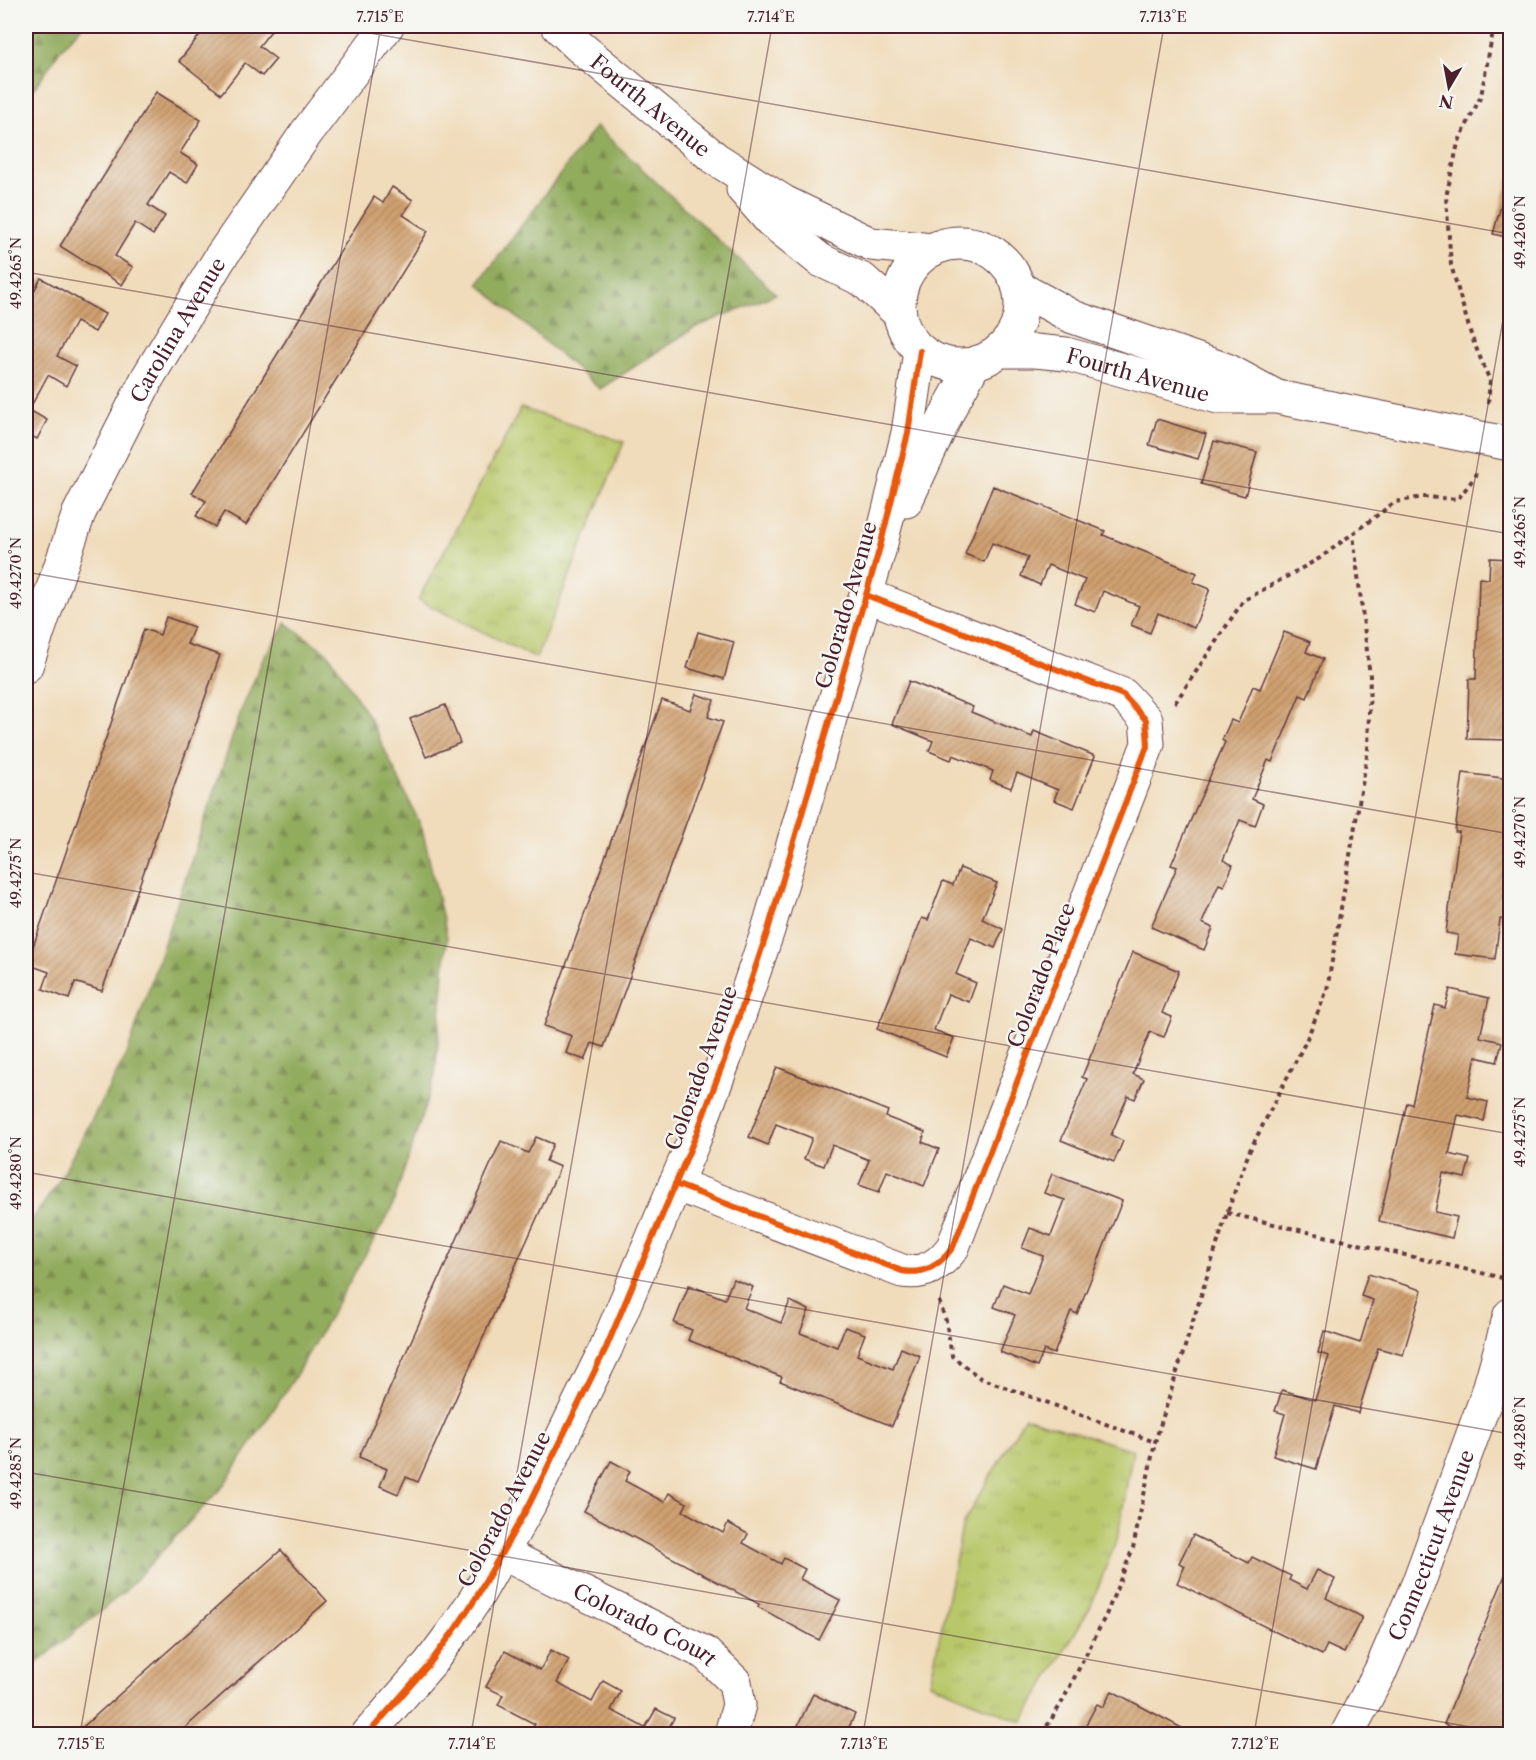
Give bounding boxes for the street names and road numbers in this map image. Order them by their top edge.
street label: Fourth Avenue [586,49,716,162]
street label: Carolina Avenue [125,252,230,407]
street label: Fourth Avenue [1064,342,1212,406]
street label: Colorado Avenue [810,518,882,692]
street label: Colorado Place [1002,899,1080,1051]
street label: Colorado Avenue [660,982,742,1154]
street label: Colorado Avenue [452,1427,556,1591]
street label: Connecticut Avenue [1383,1446,1479,1645]
street label: Colorado Court [569,1578,723,1671]

